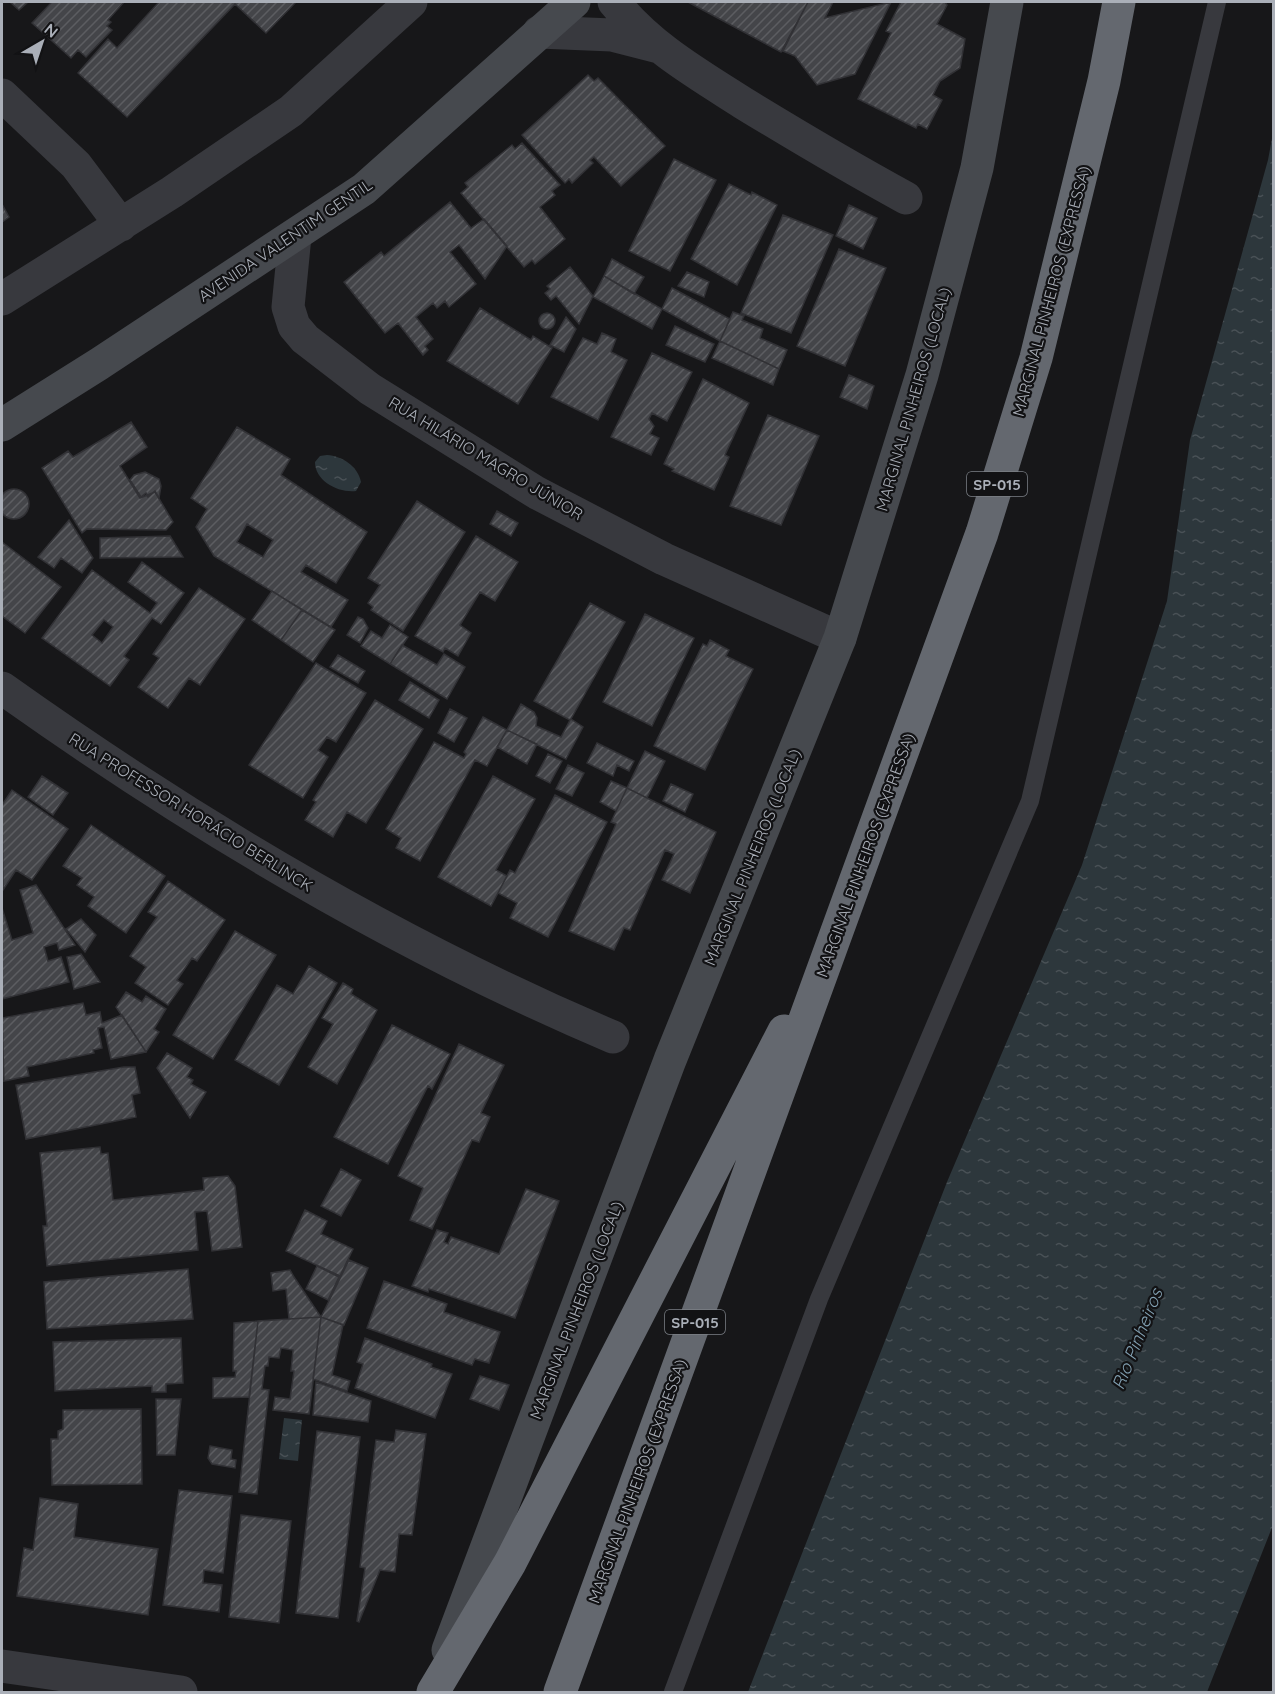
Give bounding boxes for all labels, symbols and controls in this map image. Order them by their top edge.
north arrow [12,12,72,72]
text: N [41,19,62,42]
street label: MARGINAL PINHEIROS (EXPRESSA) [1008,164,1094,418]
street label: AVENIDA VALENTIM GENTIL [194,174,376,306]
street label: MARGINAL PINHEIROS (LOCAL) [871,285,955,513]
street label: RUA HILÁRIO MAGRO JÚNIOR [385,392,587,524]
road number: SP-015 [967,472,1027,496]
street label: RUA PROFESSOR HORÁCIO BERLINCK [65,728,317,896]
street label: MARGINAL PINHEIROS (EXPRESSA) [811,730,919,980]
street label: MARGINAL PINHEIROS (LOCAL) [699,746,805,968]
street label: MARGINAL PINHEIROS (LOCAL) [525,1198,627,1422]
water label: Rio Pinheiros [1106,1284,1168,1393]
road number: SP-015 [665,1310,725,1334]
street label: MARGINAL PINHEIROS (EXPRESSA) [583,1356,691,1606]

